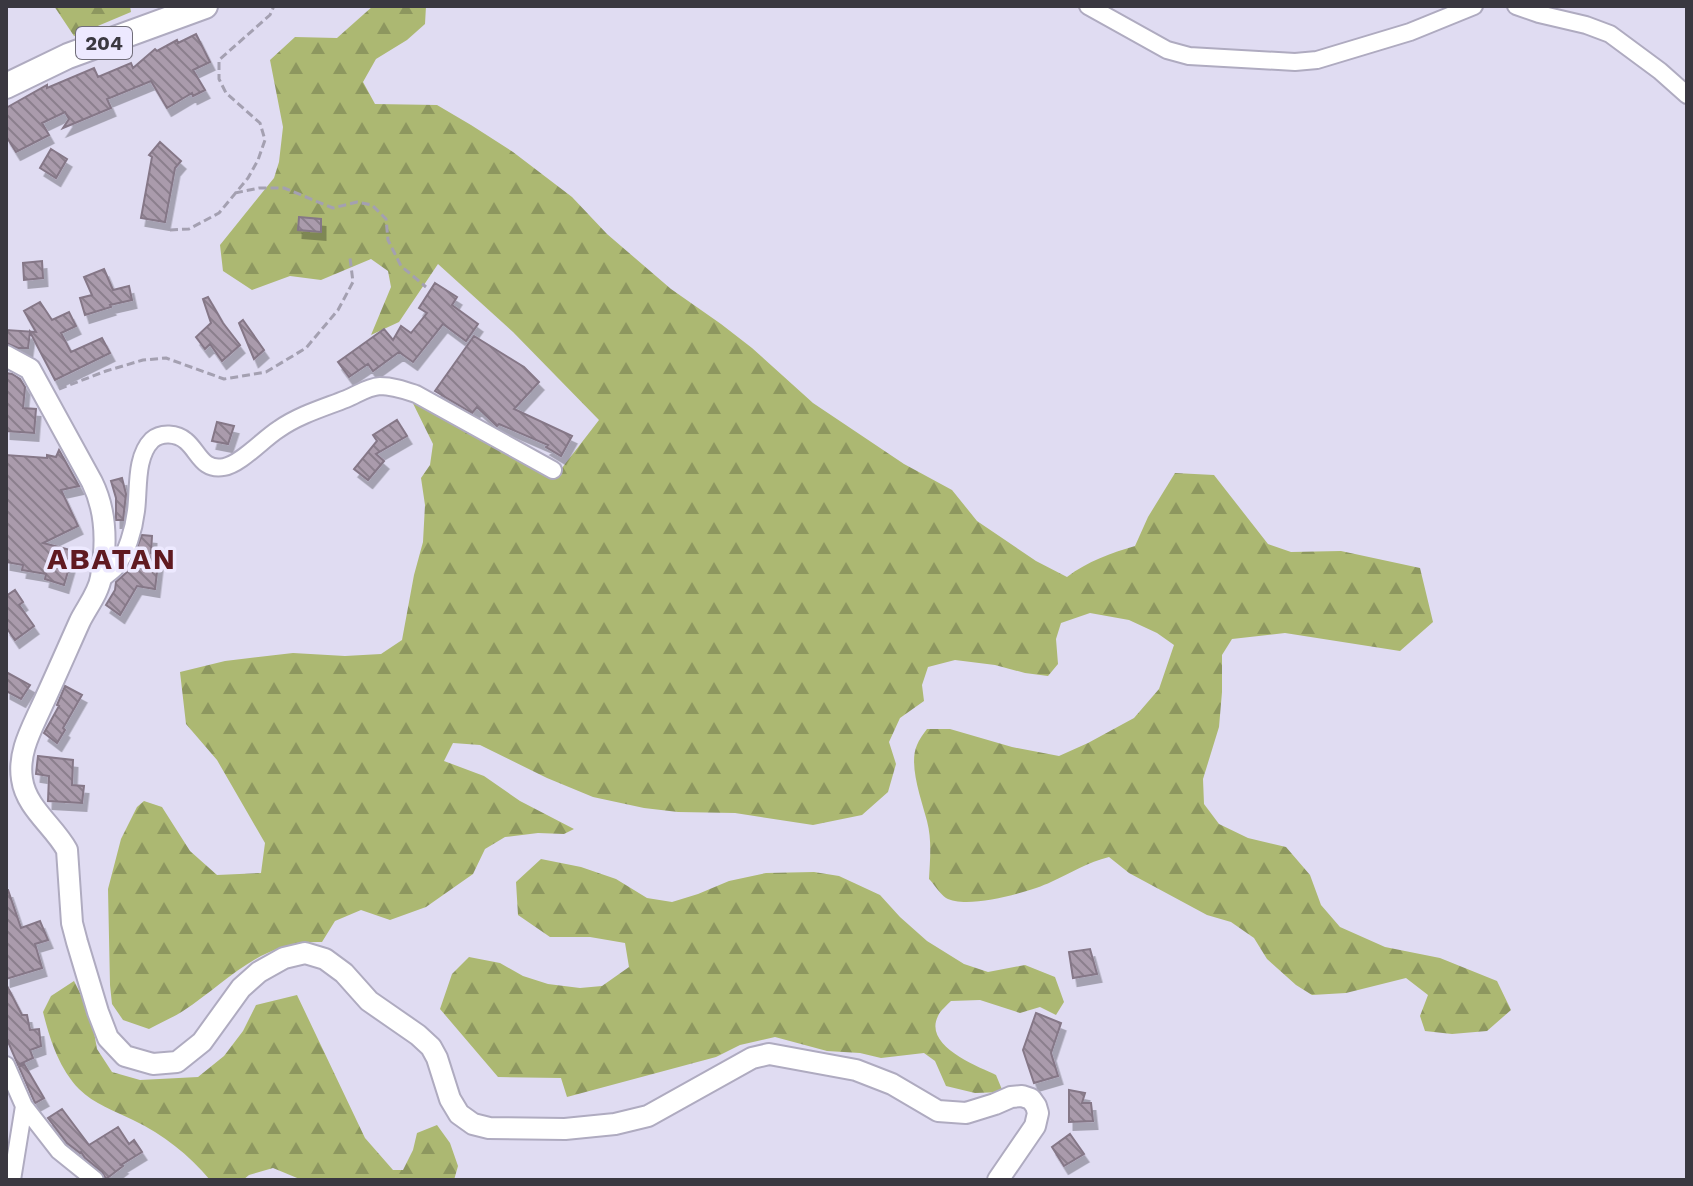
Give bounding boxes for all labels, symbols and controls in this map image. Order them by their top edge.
road number: 204 [76,27,132,59]
district label: ABATAN [47,541,177,576]

